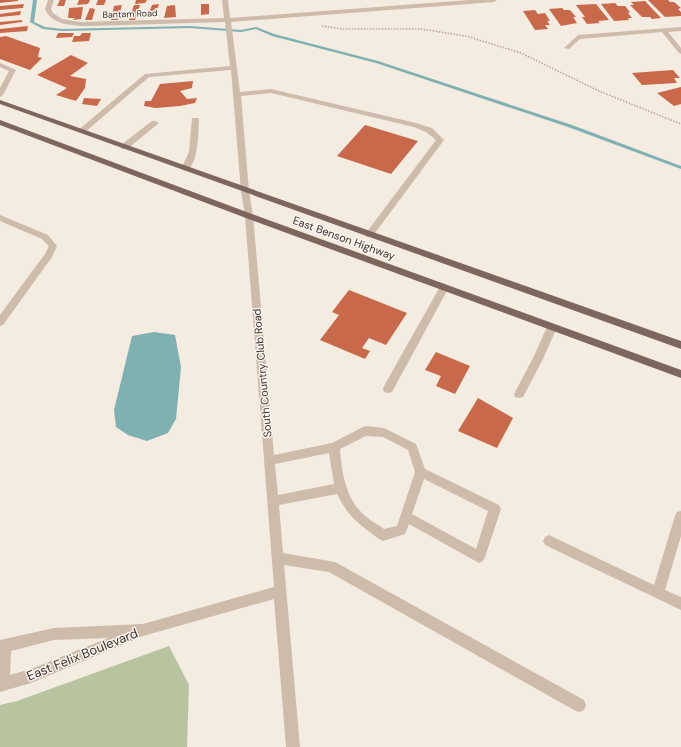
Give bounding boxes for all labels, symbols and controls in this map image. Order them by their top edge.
street label: Bantam Road [102,7,158,21]
street label: East Benson Highway [291,213,397,263]
street label: South Country Club Road [249,308,275,438]
street label: East Felix Boulevard [24,624,140,685]

